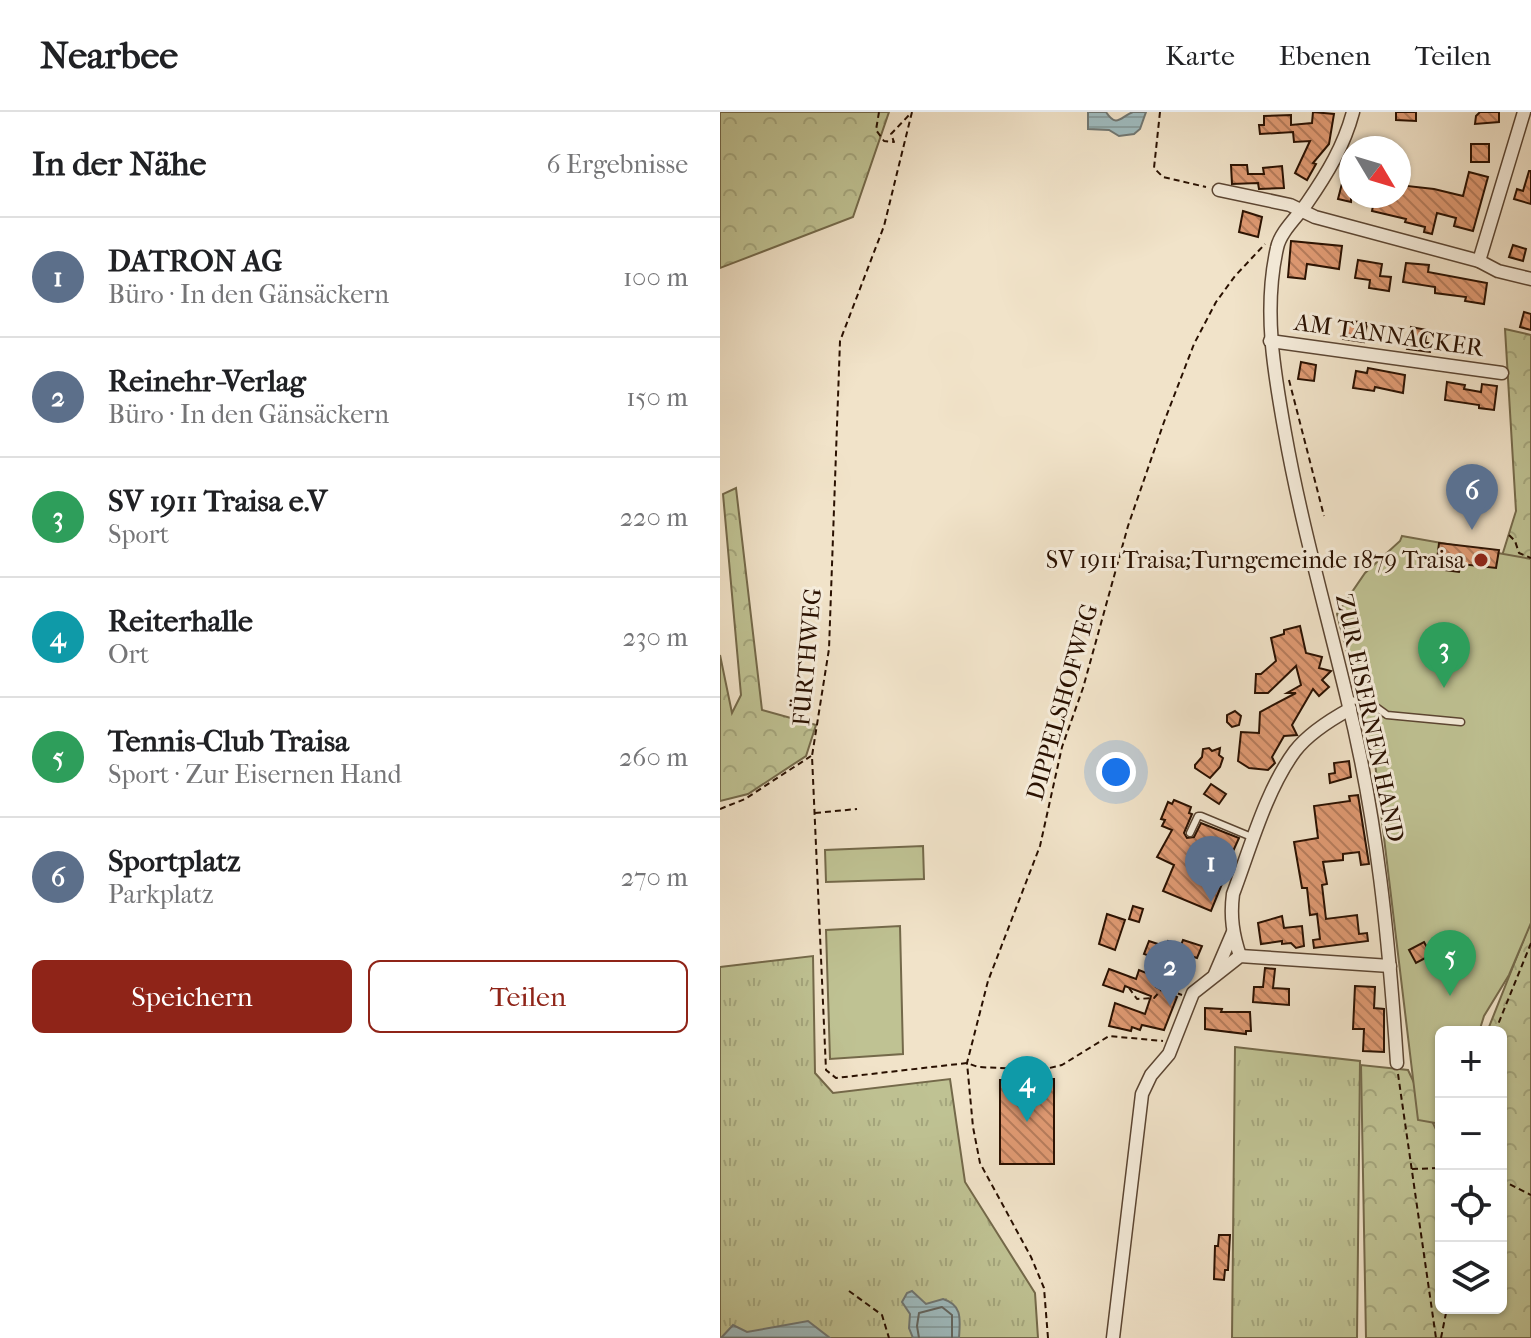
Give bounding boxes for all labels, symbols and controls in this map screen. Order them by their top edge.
text: Nearbee [40,33,178,78]
text: Karte [1165,39,1235,72]
text: Ebenen [1279,39,1371,72]
text: Teilen [1415,39,1491,72]
north arrow [1339,136,1411,208]
text: In der Nähe [32,144,206,184]
text: 6 Ergebnisse [546,149,688,180]
text: DATRON AG [108,244,283,279]
text: 1 [53,262,63,293]
text: 100 m [623,262,688,293]
text: Büro · In den Gänsäckern [108,279,389,310]
street label: AM TANNACKER [1292,308,1487,362]
text: Reinehr-Verlag [108,364,306,399]
text: 2 [51,382,65,413]
text: 150 m [626,382,688,413]
text: Büro · In den Gänsäckern [108,399,389,430]
pin: 6 [1446,464,1498,530]
text: SV 1911 Traisa e.V [108,484,327,519]
text: 3 [53,502,63,533]
text: 220 m [620,502,688,533]
text: Sport [108,519,169,550]
place label: SV 1911 Traisa;Turngemeinde 1879 Traisa [1046,546,1466,574]
marker: SV 1911 Traisa;Turngemeinde 1879 Traisa [1472,551,1490,569]
street label: FÜRTHWEG [786,587,827,727]
street label: ZUR EISERNEN HAND [1330,591,1410,845]
street label: DIPPELSHOFWEG [1021,600,1103,804]
text: Reiterhalle [108,604,253,639]
text: 4 [50,622,66,653]
text: 230 m [622,622,688,653]
pin: 3 [1418,622,1470,688]
text: Ort [108,639,149,670]
text: Tennis-Club Traisa [108,724,349,759]
text: 5 [52,742,64,773]
text: 260 m [619,742,688,773]
your location [1096,752,1136,792]
text: Sport · Zur Eisernen Hand [108,759,402,790]
pin: 1 [1185,836,1237,902]
text: Sportplatz [108,844,241,879]
text: 6 [51,862,65,893]
text: 270 m [621,862,688,893]
text: Parkplatz [108,879,214,910]
pin: 5 [1424,930,1476,996]
pin: 2 [1144,940,1196,1006]
button: Speichern [32,960,352,1033]
button: Teilen [368,960,688,1033]
map controls [1435,1026,1507,1314]
button: + [1435,1026,1507,1098]
pin: 4 [1001,1056,1053,1122]
button: − [1435,1098,1507,1170]
button: locate [1435,1170,1507,1242]
button: layers [1435,1242,1507,1314]

